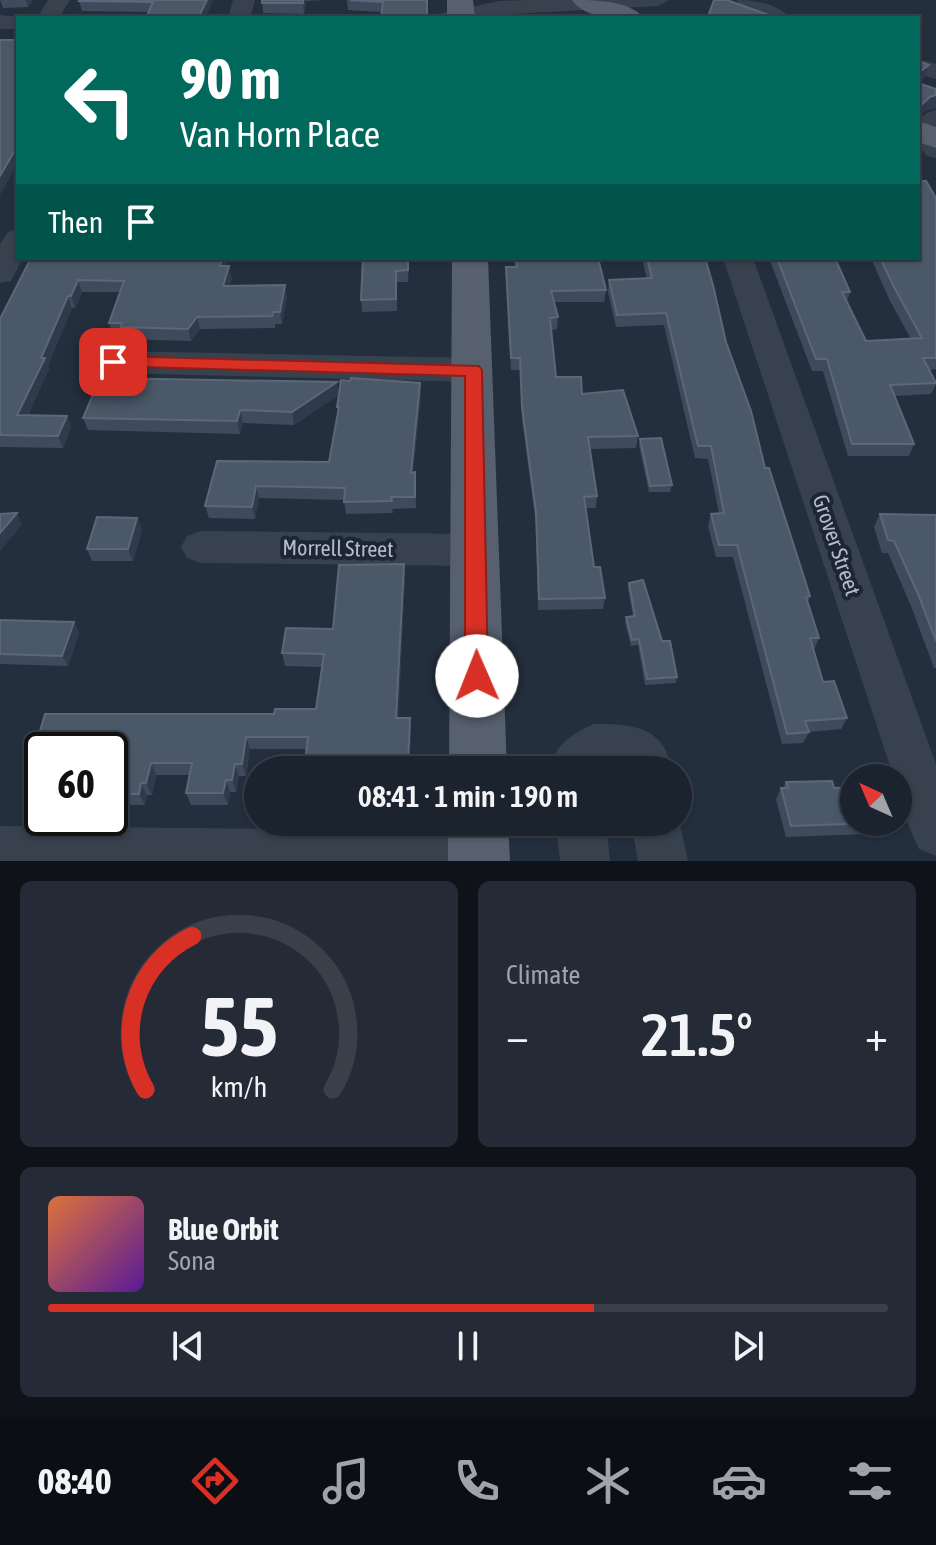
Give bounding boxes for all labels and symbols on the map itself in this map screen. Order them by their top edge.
pin [79,328,147,396]
street label: Grover Street [808,491,866,599]
street label: Morrell Street [282,534,394,562]
position arrow [435,634,519,718]
speed limit sign: 60 [24,732,128,836]
north arrow [840,764,912,836]

